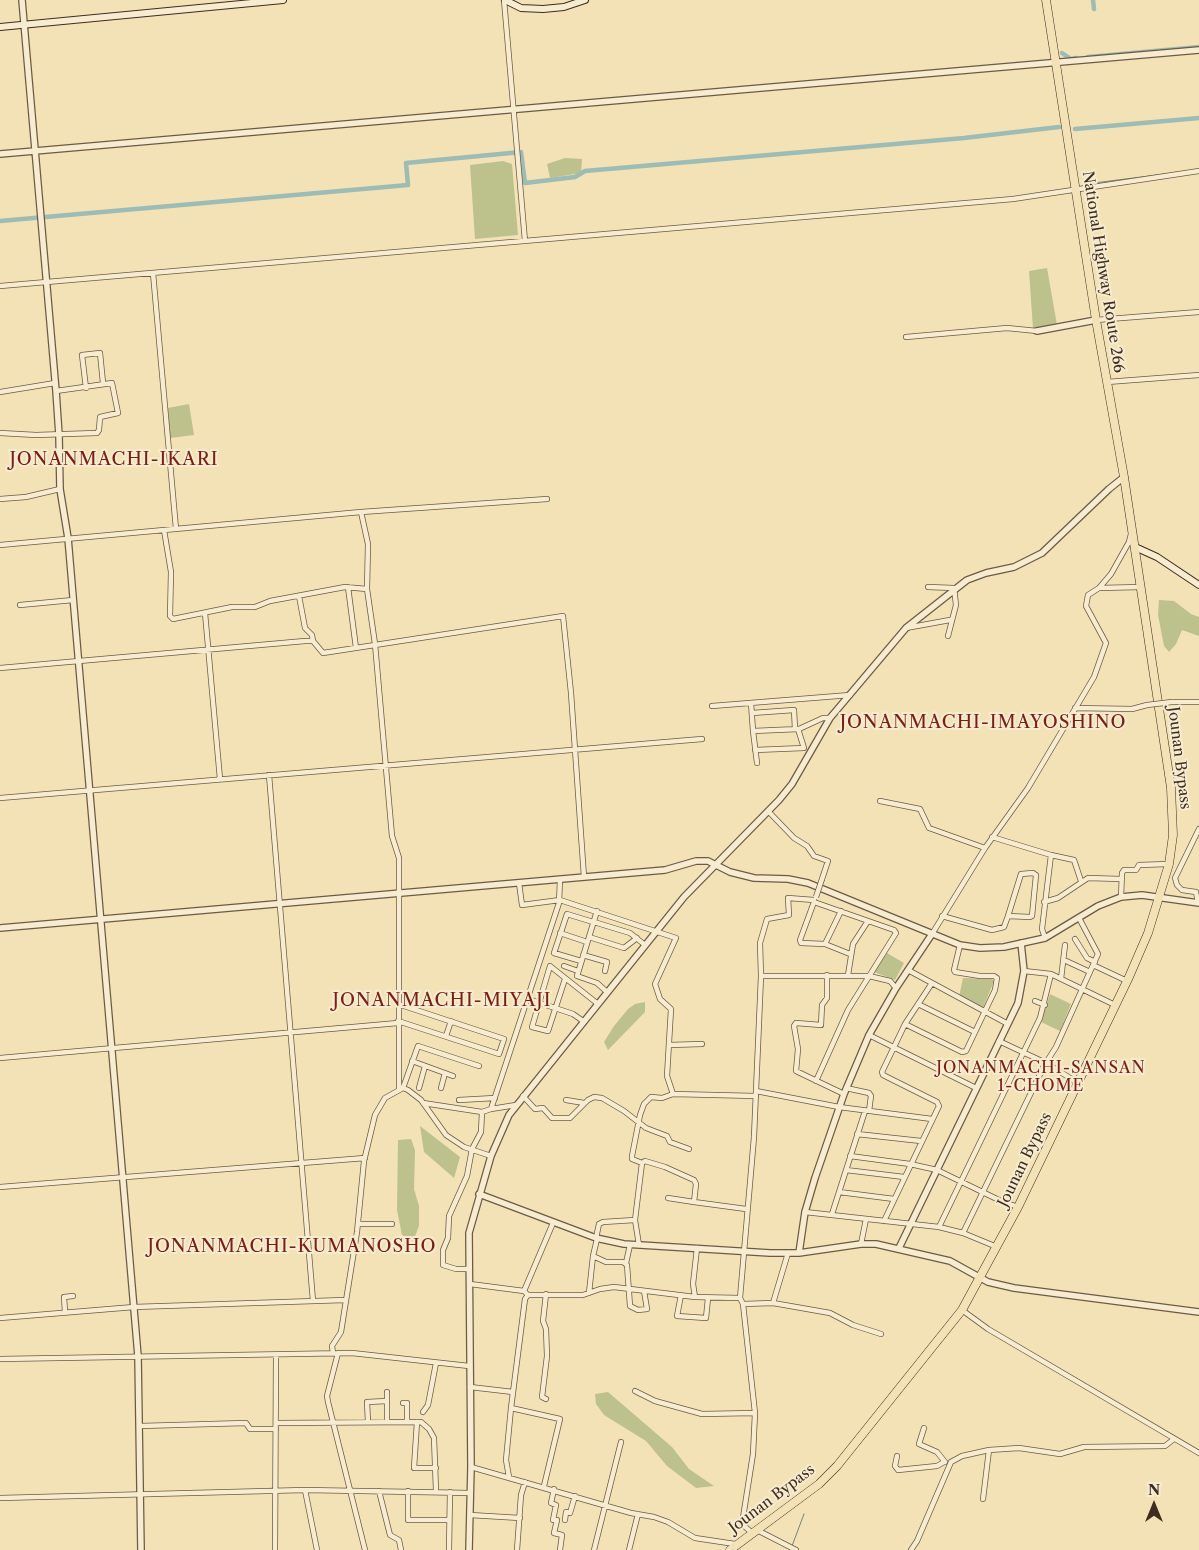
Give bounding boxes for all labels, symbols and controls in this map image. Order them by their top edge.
street label: National Highway Route 266 [1078,170,1128,374]
district label: JONANMACHI-IKARI [7,449,221,471]
street label: Jounan Bypass [1164,706,1194,810]
district label: JONANMACHI-IMAYOSHINO [837,712,1129,734]
district label: JONANMACHI-MIYAJI [330,990,554,1012]
district label: JONANMACHI-SANSAN 1-CHOME [934,1058,1148,1096]
street label: Jounan Bypass [994,1110,1056,1210]
district label: JONANMACHI-KUMANOSHO [145,1236,439,1258]
street label: Jounan Bypass [725,1461,819,1537]
north arrow [1129,1480,1179,1530]
text: N [1148,1481,1160,1499]

